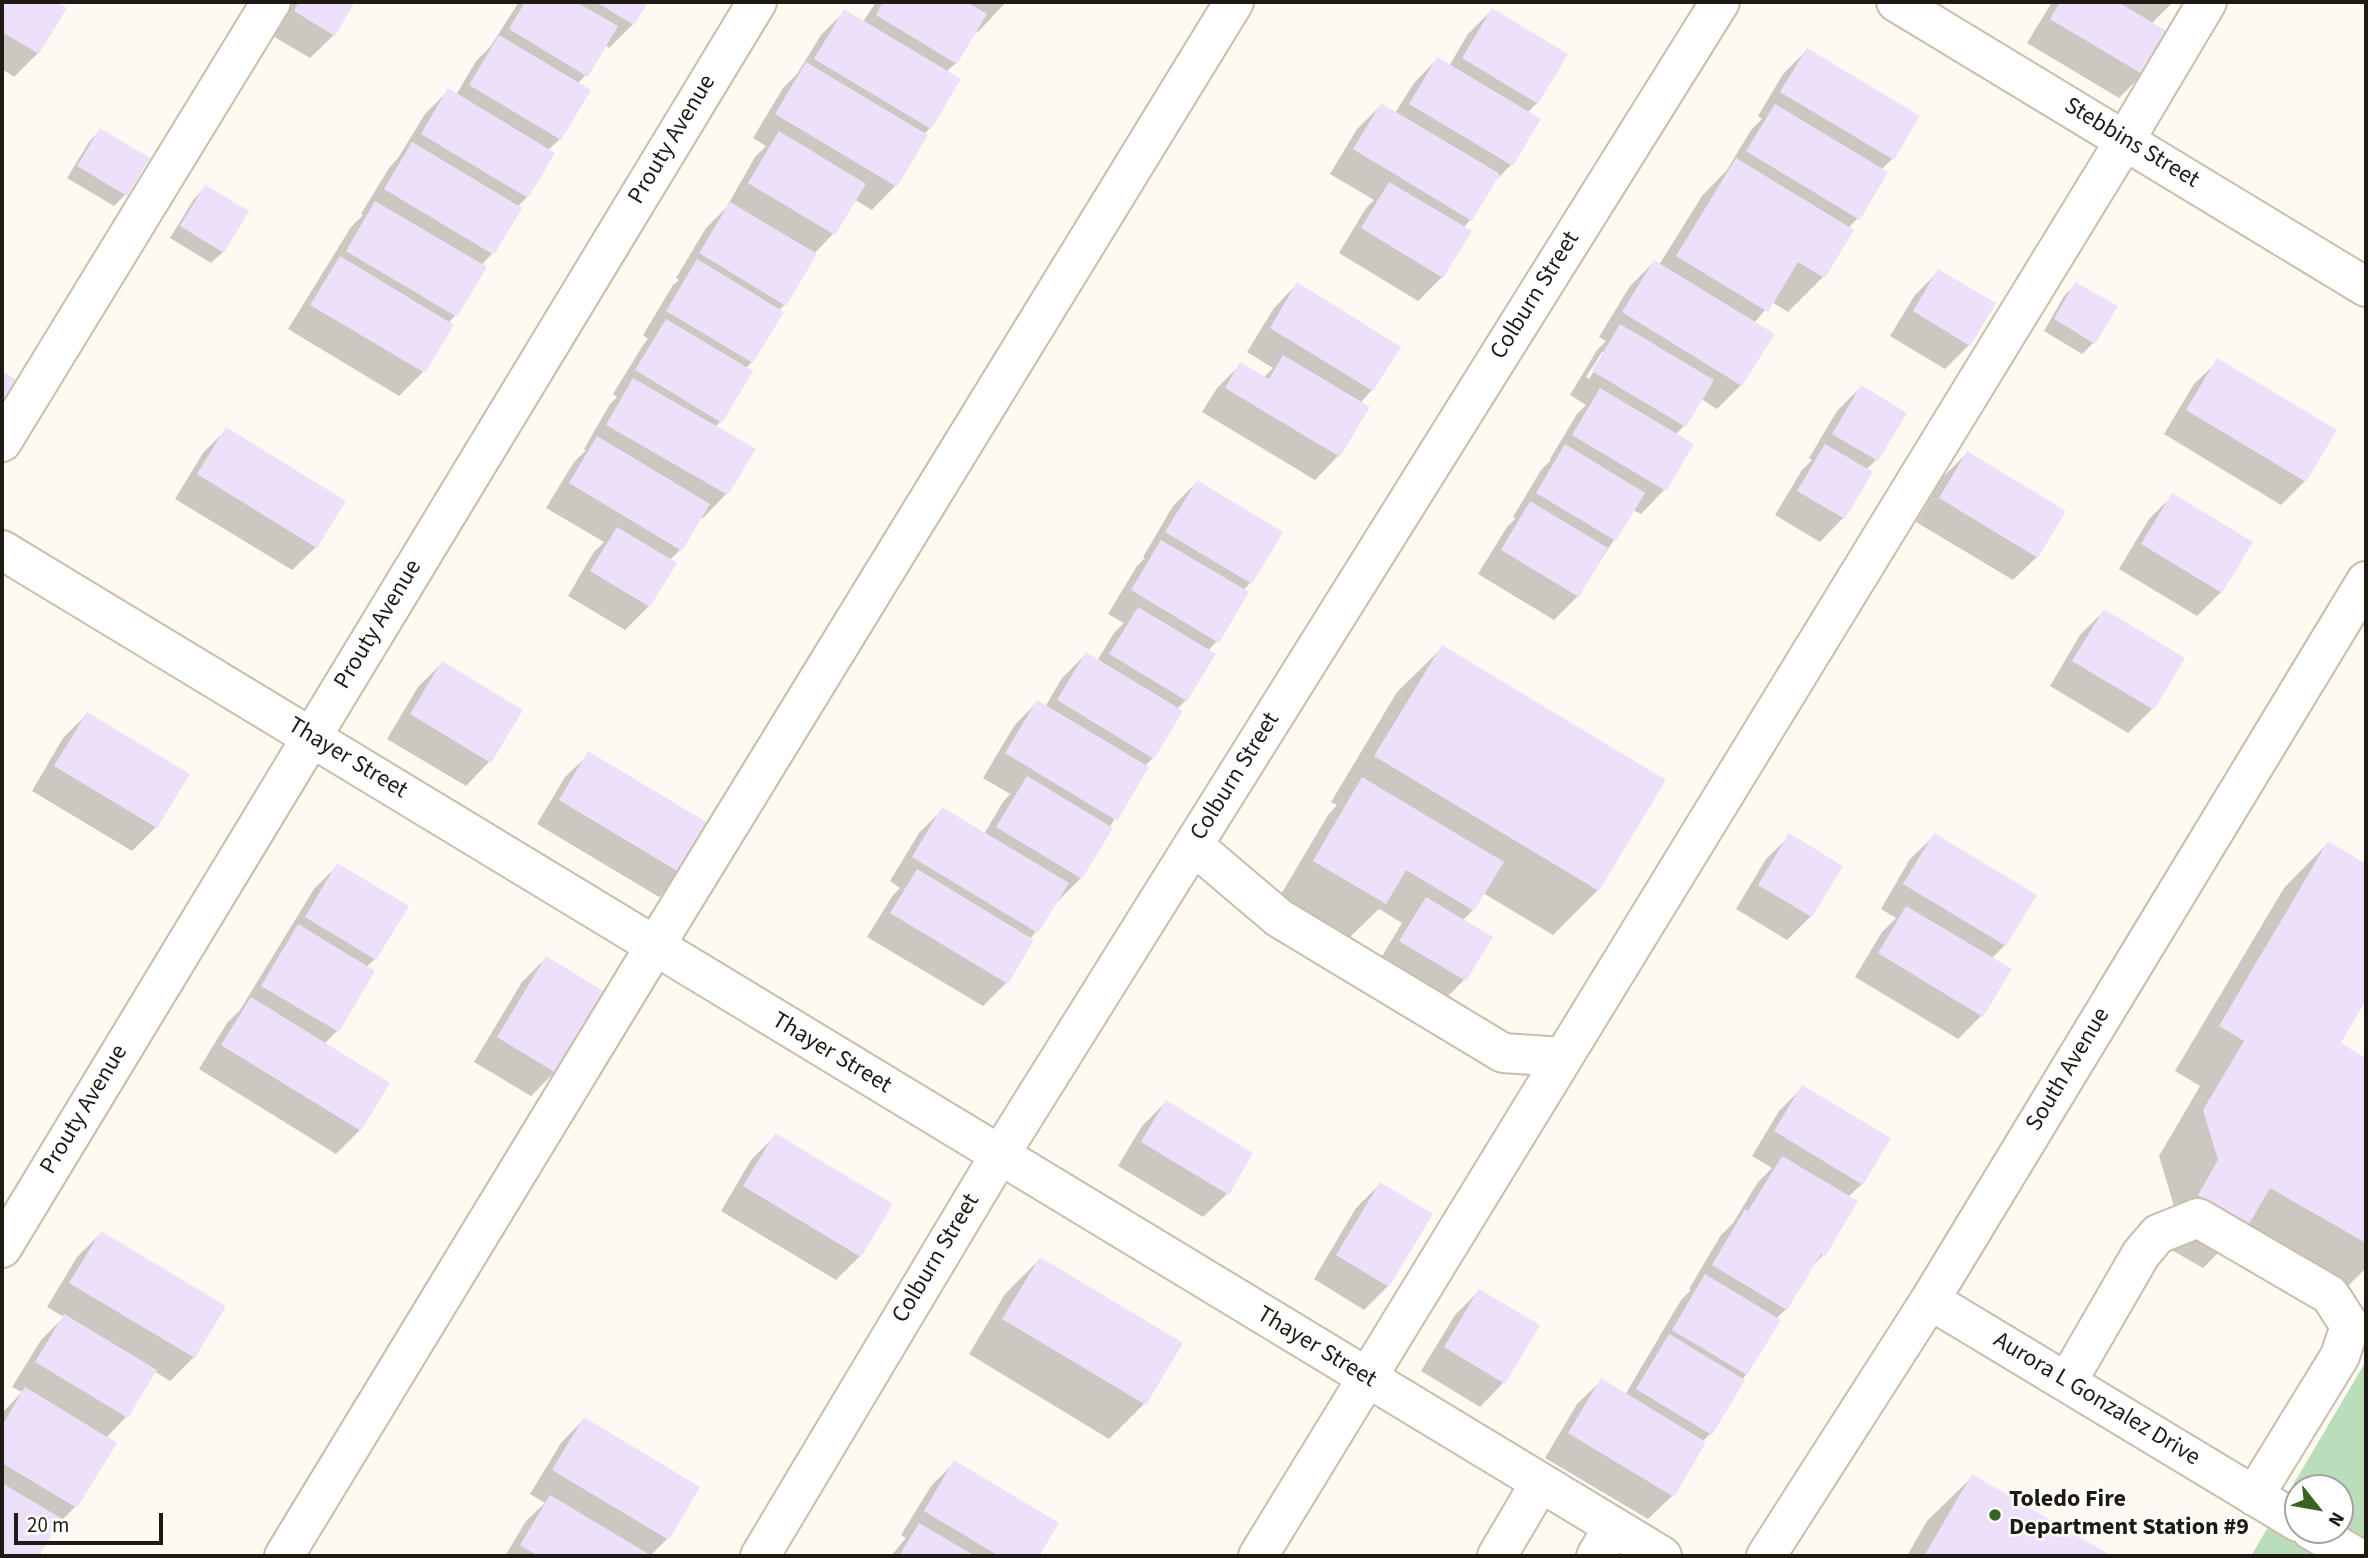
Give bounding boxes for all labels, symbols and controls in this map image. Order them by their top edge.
street label: Prouty Avenue [623,70,723,210]
street label: Stebbins Street [2058,92,2204,196]
street label: Colburn Street [1485,227,1587,365]
street label: Prouty Avenue [329,555,429,695]
street label: Colburn Street [1185,708,1287,846]
street label: Thayer Street [282,712,412,806]
street label: South Avenue [2021,1003,2117,1137]
street label: Thayer Street [766,1007,896,1101]
street label: Prouty Avenue [35,1040,135,1180]
street label: Colburn Street [887,1189,987,1329]
street label: Thayer Street [1251,1301,1381,1395]
street label: Aurora L Gonzalez Drive [1987,1327,2205,1473]
north arrow [2284,1474,2354,1544]
place label: Toledo Fire Department Station #9 [2009,1487,2249,1543]
scale bar [18,1498,166,1542]
marker: Toledo Fire Department Station #9 [1987,1507,2003,1523]
text: N [2321,1507,2351,1531]
text: 20 m [27,1510,69,1540]

